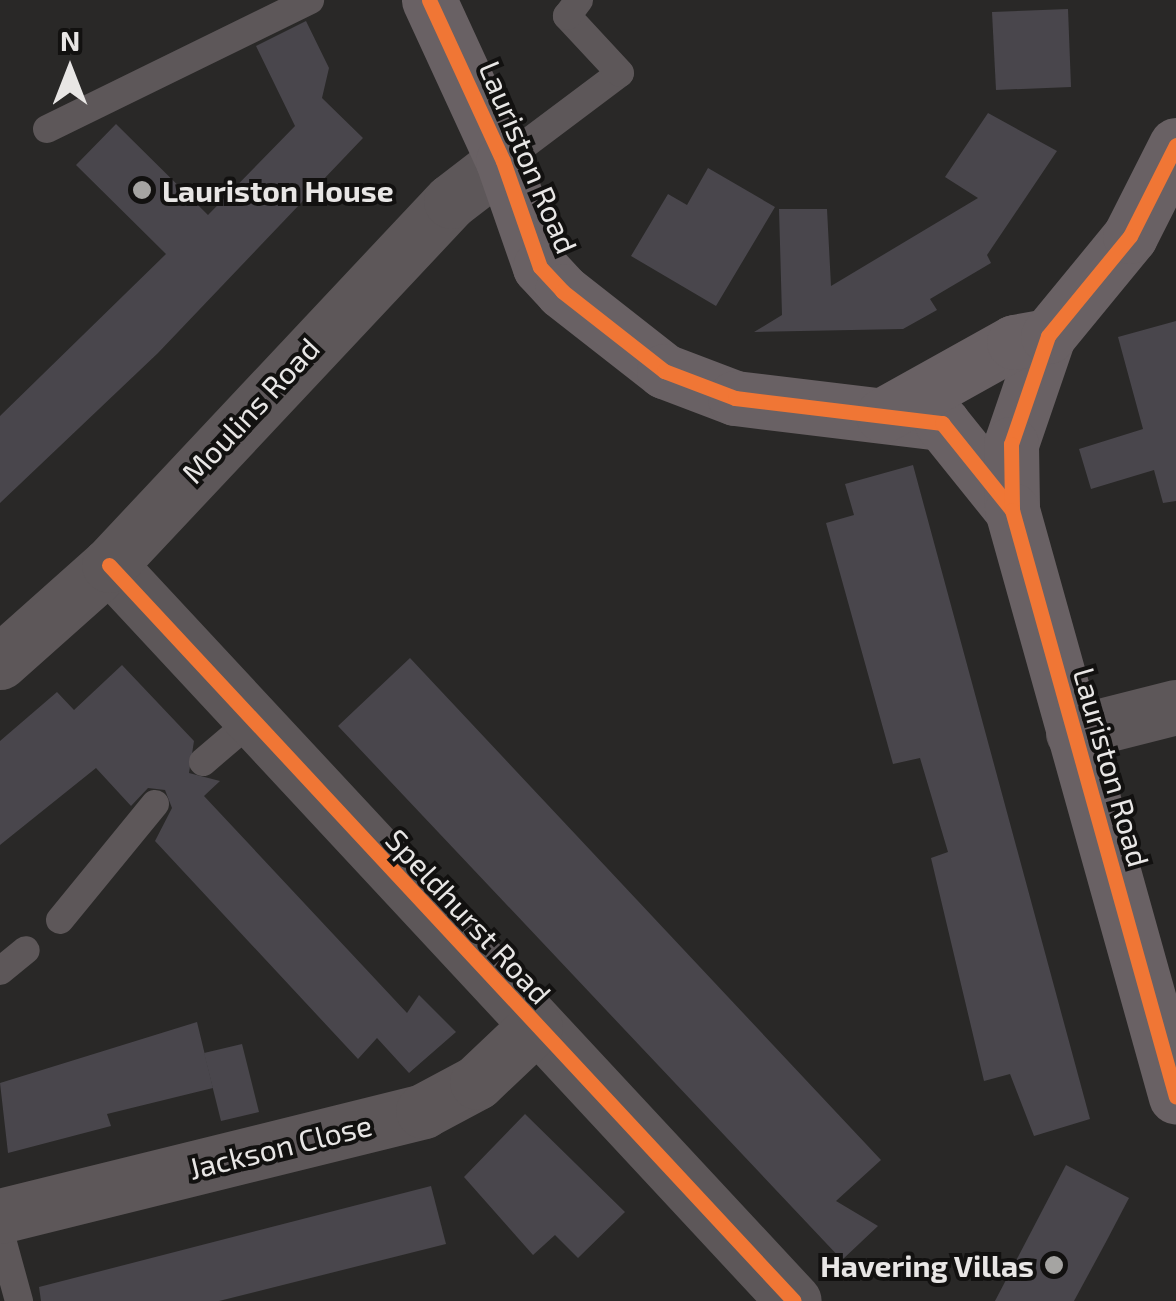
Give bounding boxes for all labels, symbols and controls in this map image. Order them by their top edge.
north arrow [20,20,120,120]
text: N [60,23,80,57]
street label: Lauriston Road [472,55,586,259]
place label: Lauriston House [162,172,394,208]
marker: Lauriston House [131,179,153,201]
street label: Moulins Road [174,330,326,490]
street label: Lauriston Road [1066,663,1158,871]
street label: Speldhurst Road [379,821,559,1011]
street label: Jackson Close [185,1106,375,1186]
place label: Havering Villas [819,1247,1034,1283]
marker: Havering Villas [1043,1254,1065,1276]

